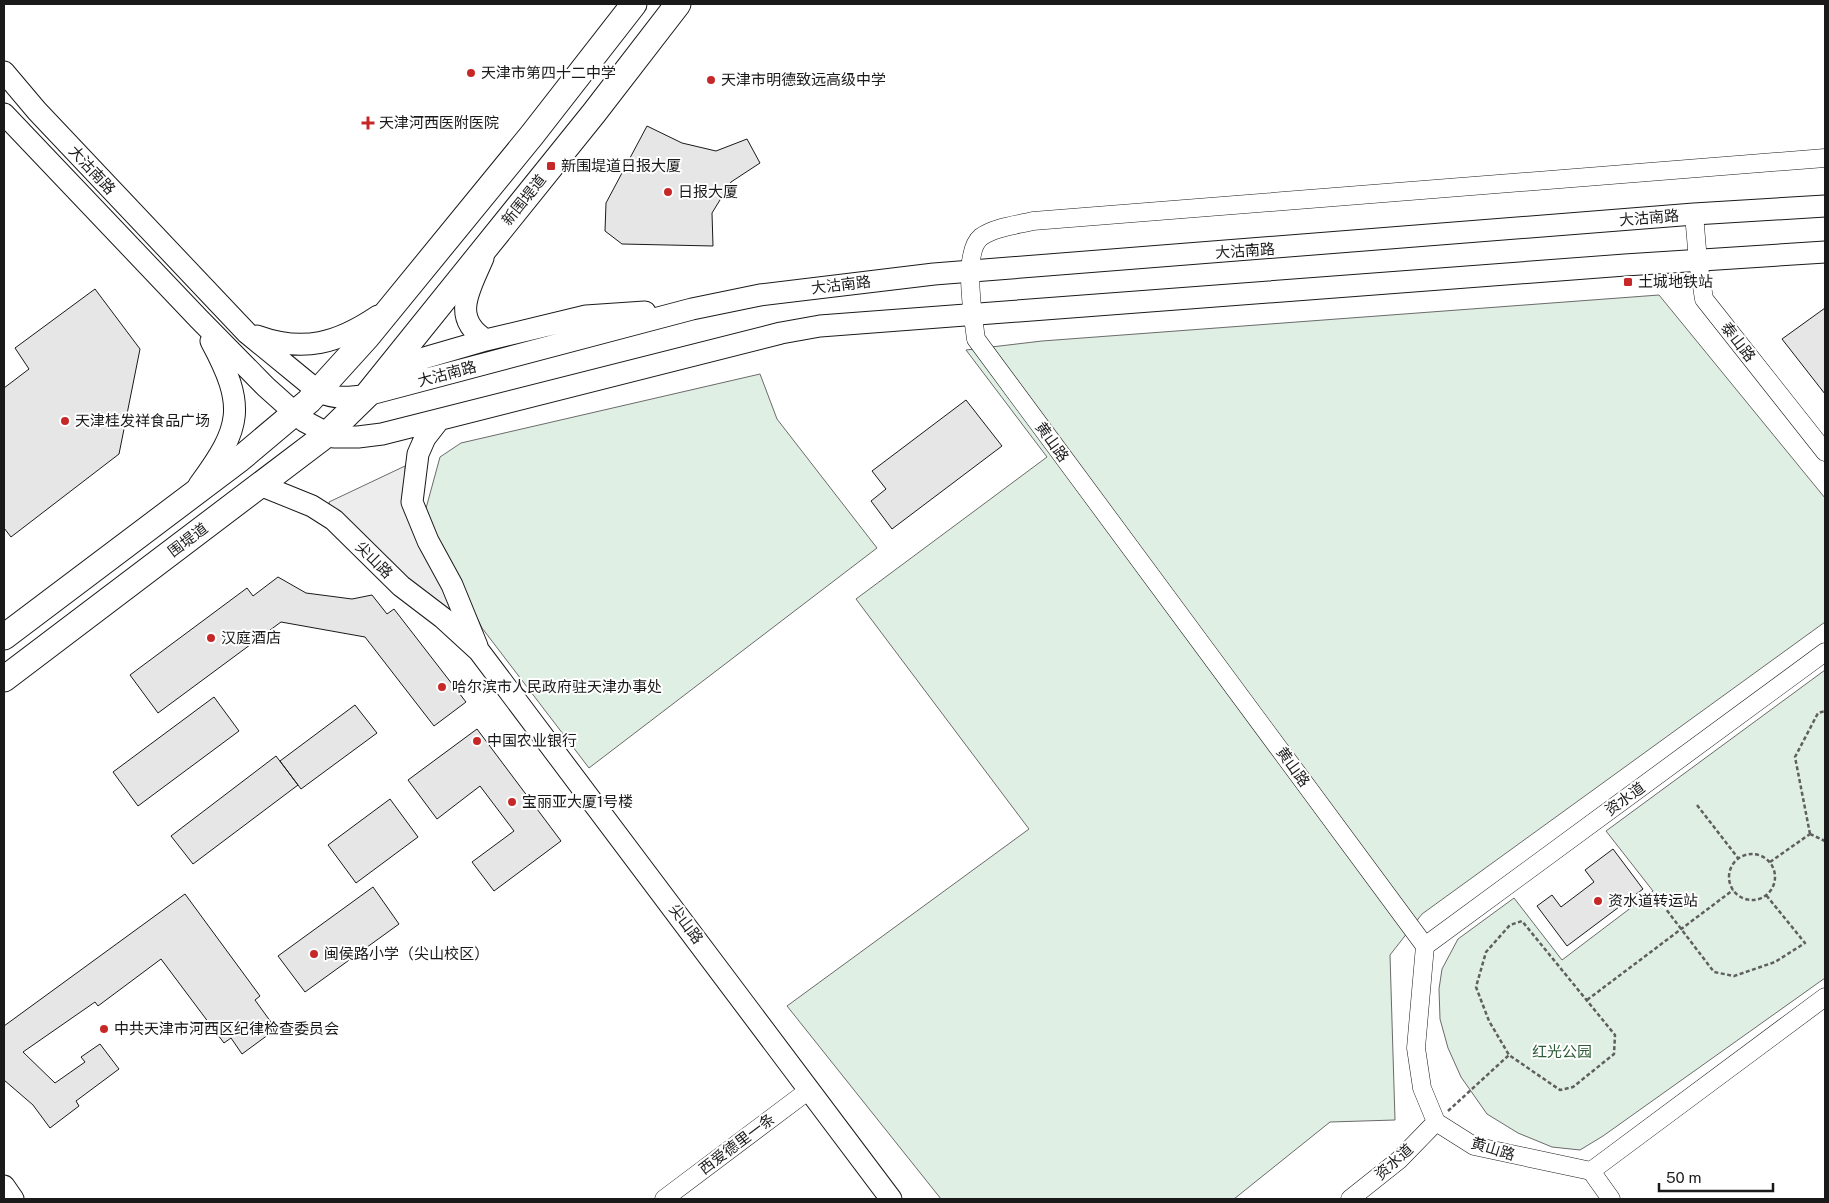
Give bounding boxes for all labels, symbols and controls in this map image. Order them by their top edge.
place label: 天津市第四十二中学 [481,64,616,81]
marker: 天津市第四十二中学 [465,67,477,79]
place label: 天津市明德致远高级中学 [721,71,886,88]
marker: 天津市明德致远高级中学 [705,74,717,86]
place label: 天津河西医附医院 [379,114,499,131]
marker: 天津河西医附医院 [361,116,375,130]
street label: 大沽南路 [66,142,119,197]
place label: 新围堤道日报大厦 [561,157,681,174]
marker: 新围堤道日报大厦 [545,160,557,172]
street label: 新围堤道 [498,171,549,228]
place label: 日报大厦 [678,183,738,200]
marker: 日报大厦 [662,186,674,198]
street label: 大沽南路 [1618,206,1680,229]
street label: 大沽南路 [1214,240,1275,261]
street label: 大沽南路 [810,272,872,297]
place label: 土城地铁站 [1638,273,1713,290]
marker: 土城地铁站 [1622,276,1634,288]
street label: 泰山路 [1718,319,1759,365]
street label: 大沽南路 [416,358,478,389]
place label: 天津桂发祥食品广场 [75,412,210,429]
marker: 天津桂发祥食品广场 [59,415,71,427]
street label: 黄山路 [1032,419,1073,465]
street label: 围堤道 [165,519,211,560]
street label: 尖山路 [352,538,396,582]
place label: 汉庭酒店 [221,629,281,646]
marker: 汉庭酒店 [205,632,217,644]
place label: 哈尔滨市人民政府驻天津办事处 [452,678,662,695]
marker: 哈尔滨市人民政府驻天津办事处 [436,681,448,693]
place label: 中国农业银行 [487,732,577,749]
marker: 中国农业银行 [471,735,483,747]
street label: 黄山路 [1273,744,1314,790]
street label: 资水道 [1602,778,1648,819]
place label: 宝丽亚大厦1号楼 [522,793,633,810]
marker: 宝丽亚大厦1号楼 [506,796,518,808]
place label: 资水道转运站 [1608,892,1698,909]
marker: 资水道转运站 [1592,895,1604,907]
street label: 尖山路 [666,901,707,947]
place label: 闽侯路小学（尖山校区） [324,945,489,962]
marker: 闽侯路小学（尖山校区） [308,948,320,960]
place label: 中共天津市河西区纪律检查委员会 [114,1020,339,1037]
marker: 中共天津市河西区纪律检查委员会 [98,1023,110,1035]
park label: 红光公园 [1532,1043,1592,1060]
street label: 西爱德里一条 [696,1110,778,1177]
street label: 黄山路 [1469,1134,1517,1163]
street label: 资水道 [1371,1140,1416,1183]
scale bar [1659,1160,1773,1192]
text: 50 m [1666,1169,1701,1186]

